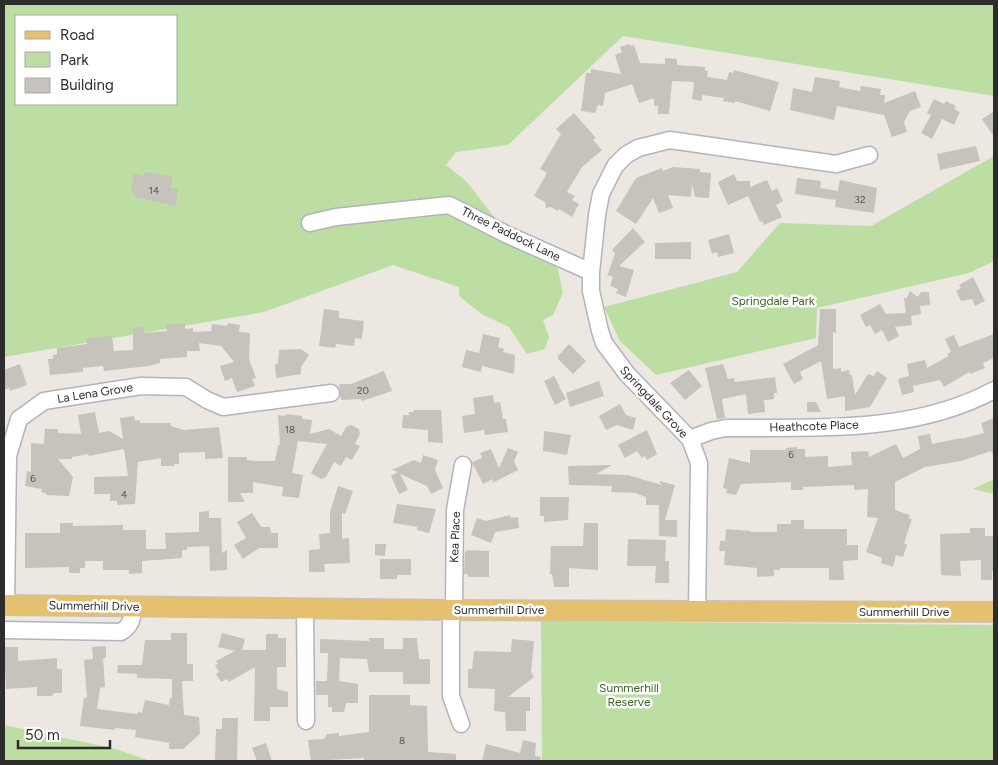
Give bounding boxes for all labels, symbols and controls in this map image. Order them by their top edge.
legend [15,15,178,105]
text: Road [60,26,95,44]
text: Park [60,51,89,69]
text: Building [60,76,114,94]
house number: 14 [149,184,159,197]
house number: 32 [854,193,866,206]
street label: Three Paddock Lane [459,204,563,264]
park label: Springdale Park [731,294,815,308]
street label: Springdale Grove [617,363,691,441]
street label: La Lena Grove [56,380,134,406]
house number: 20 [357,384,369,397]
street label: Heathcote Place [769,417,859,435]
house number: 18 [285,423,295,436]
house number: 6 [788,448,794,461]
house number: 6 [30,472,36,485]
house number: 4 [121,488,127,501]
street label: Kea Place [447,511,463,563]
street label: Summerhill Drive [49,598,140,614]
street label: Summerhill Drive [454,603,545,617]
street label: Summerhill Drive [859,605,950,619]
park label: Summerhill Reserve [599,681,659,709]
scale bar [18,718,110,750]
text: 50 m [25,726,60,744]
house number: 8 [399,734,405,747]

